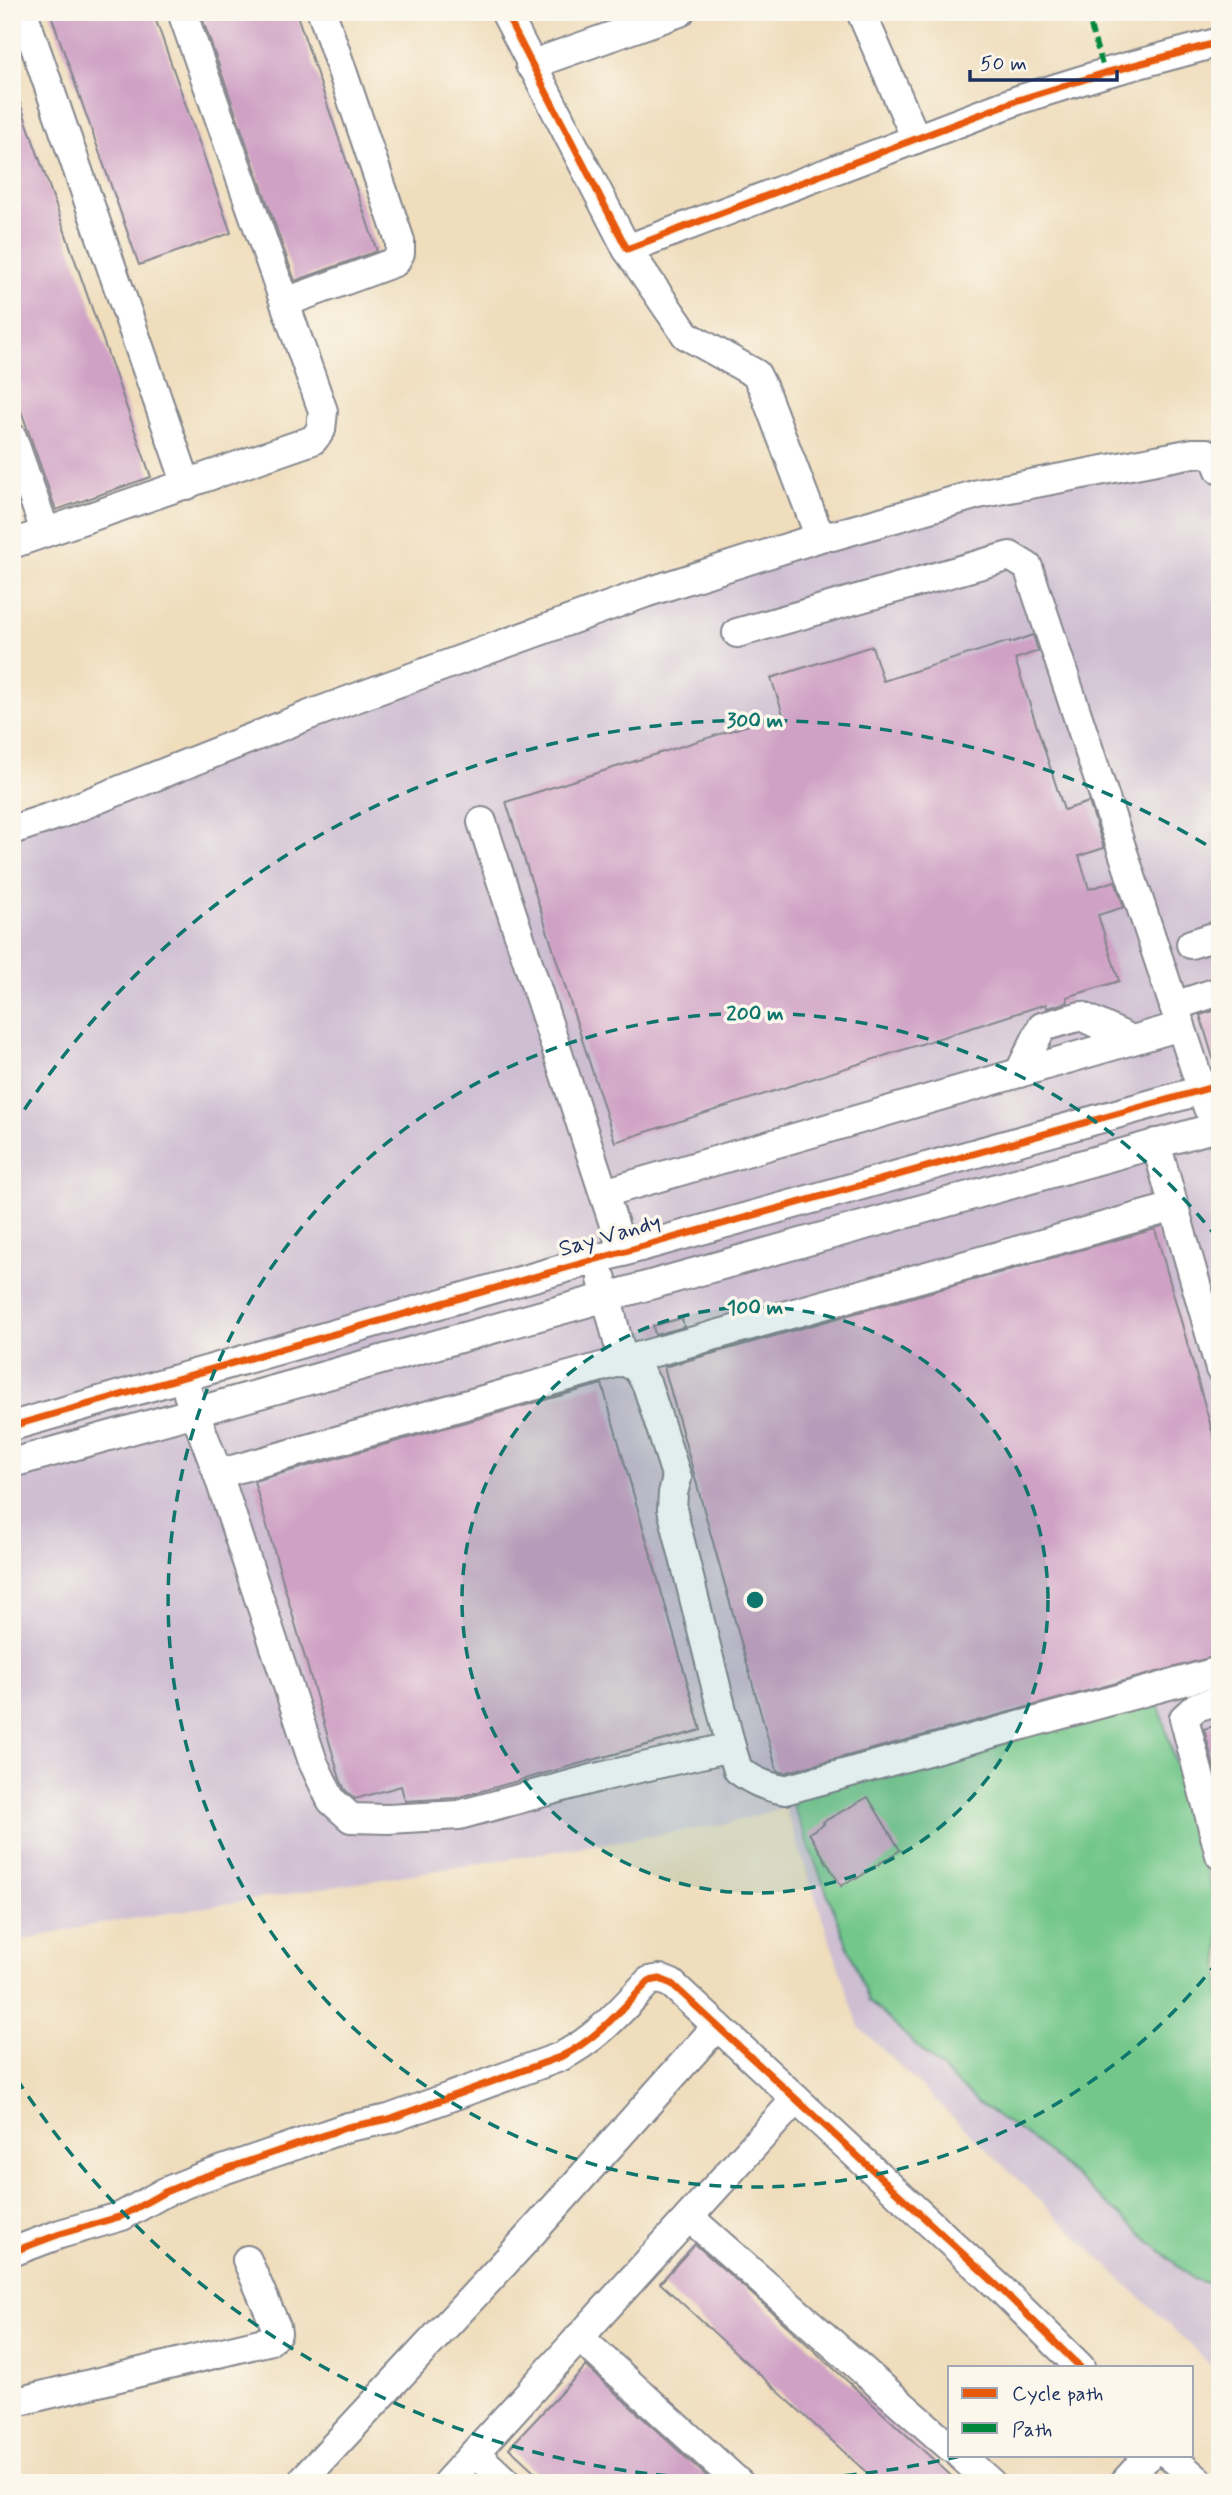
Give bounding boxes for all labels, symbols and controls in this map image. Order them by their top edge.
scale bar [970,38,1116,82]
text: 50 m [980,50,1027,78]
text: 300 m [727,707,784,735]
text: 200 m [726,1000,784,1028]
street label: Say Vandy [555,1207,665,1265]
text: 100 m [727,1294,783,1322]
centre of rings [743,1588,767,1612]
legend [948,2366,1194,2456]
text: Cycle path [1012,2380,1103,2408]
text: Path [1012,2416,1052,2444]

